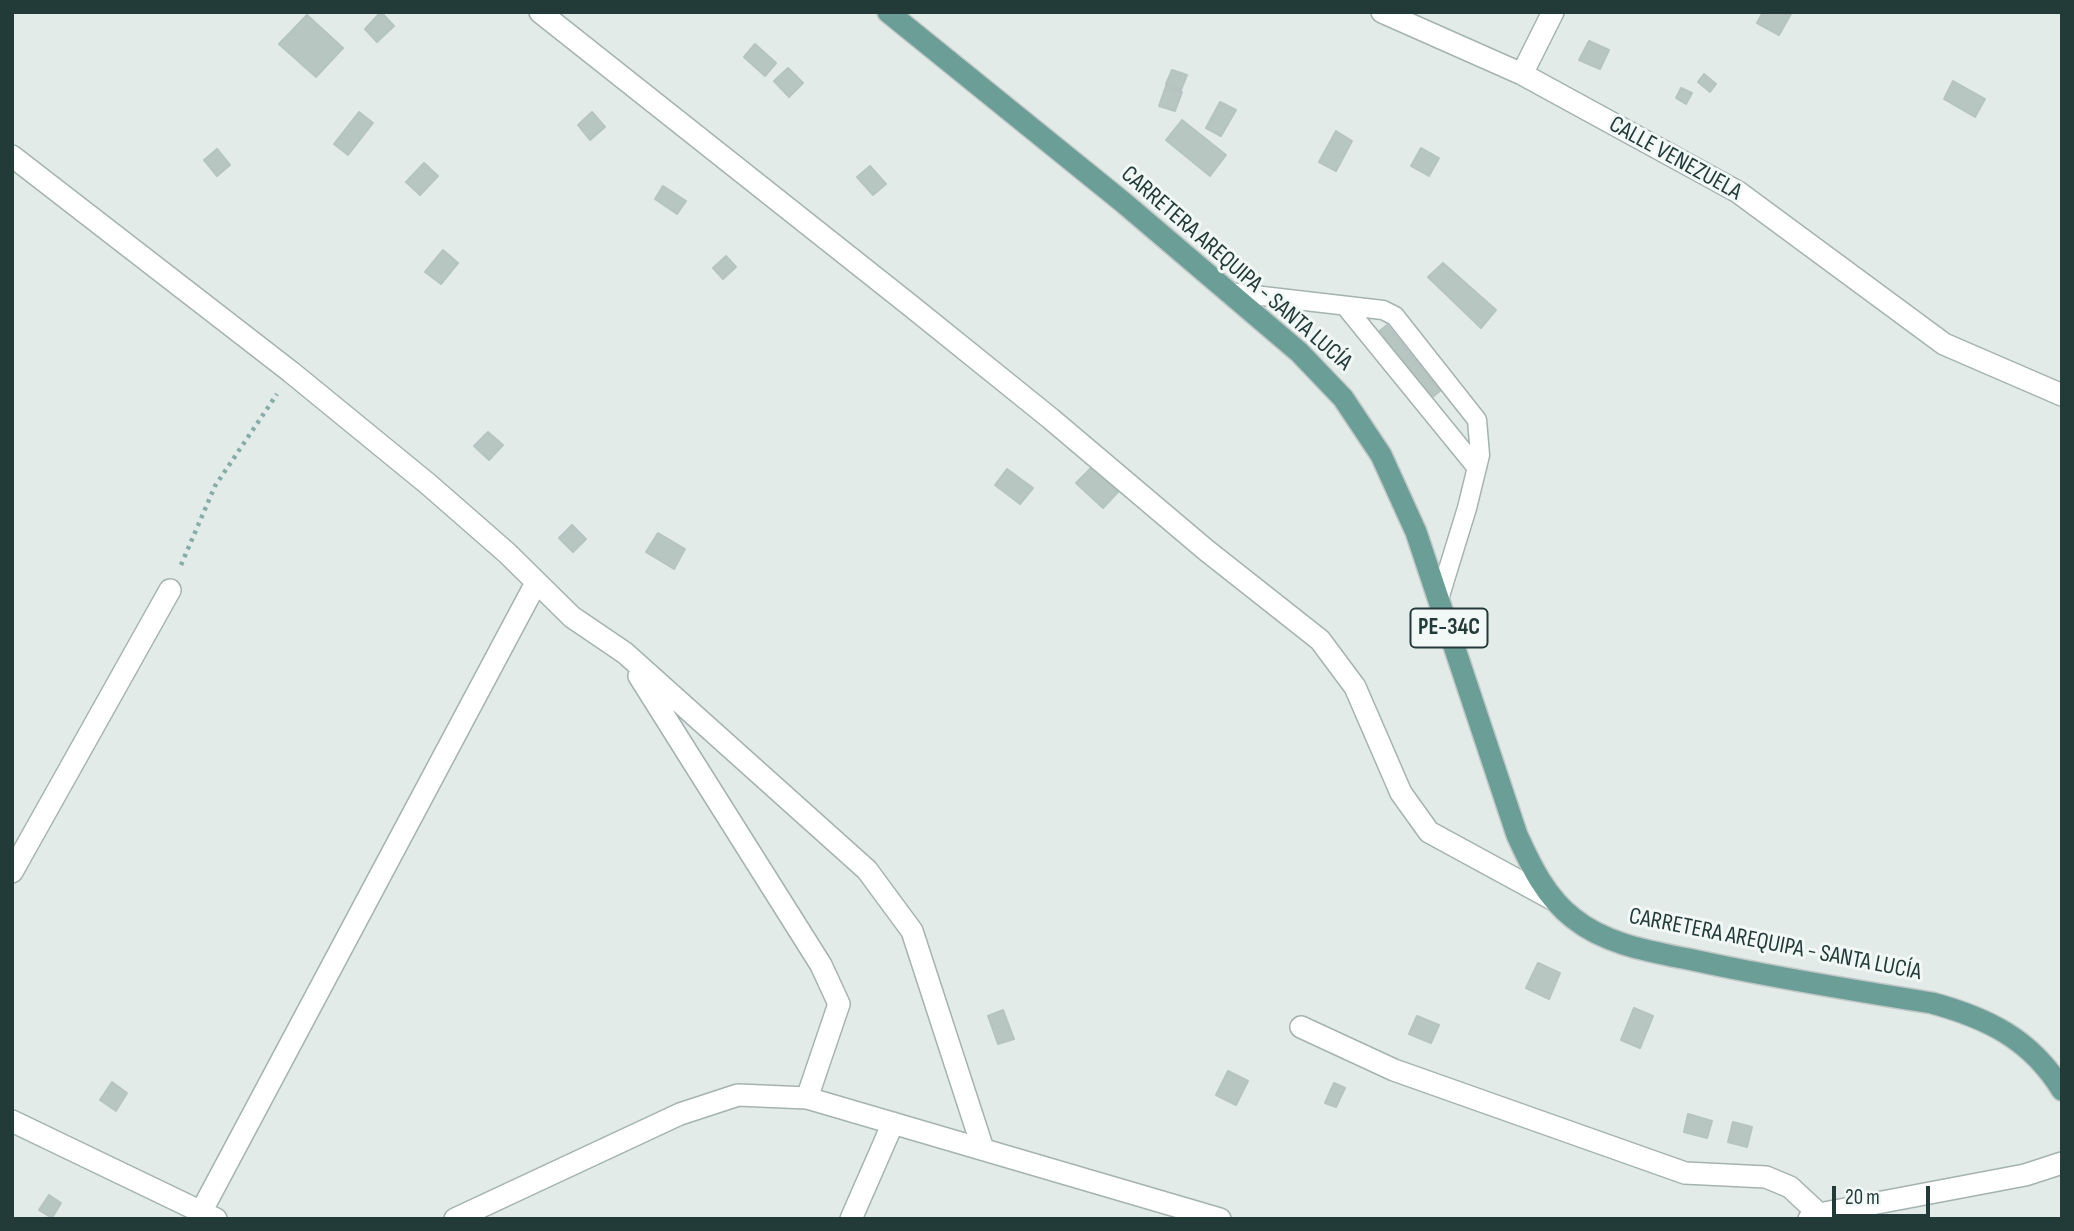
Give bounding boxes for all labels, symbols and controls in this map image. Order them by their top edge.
street label: CALLE VENEZUELA [1604,111,1746,207]
street label: CARRETERA AREQUIPA - SANTA LUCÍA [1114,161,1358,377]
road number: PE-34C [1410,608,1488,648]
street label: CARRETERA AREQUIPA - SANTA LUCÍA [1626,903,1924,987]
scale bar [1836,1172,1934,1216]
text: 20 m [1845,1185,1880,1210]

